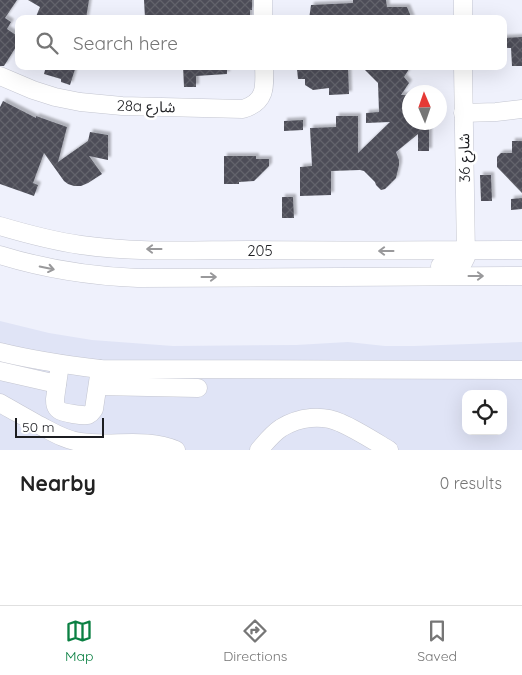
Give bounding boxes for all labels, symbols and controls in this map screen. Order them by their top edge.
search box [15,15,507,70]
icon: search [33,29,61,57]
text: Search here [73,31,178,55]
north arrow [402,85,447,130]
street label: 28a شارع [116,95,176,120]
street label: شارع 36 [454,133,477,183]
street label: 205 [247,241,273,260]
one-way arrow [146,244,162,254]
one-way arrow [379,246,395,256]
one-way arrow [39,264,55,273]
one-way arrow [468,271,484,281]
one-way arrow [200,272,217,282]
map controls [462,390,507,435]
button: locate [462,390,507,435]
scale bar [15,415,104,438]
text: 50 m [22,418,55,436]
text: Nearby [20,470,96,496]
text: 0 results [440,473,502,493]
tab: Map [65,617,93,665]
tab: Directions [223,617,287,665]
tab: Saved [417,617,457,665]

